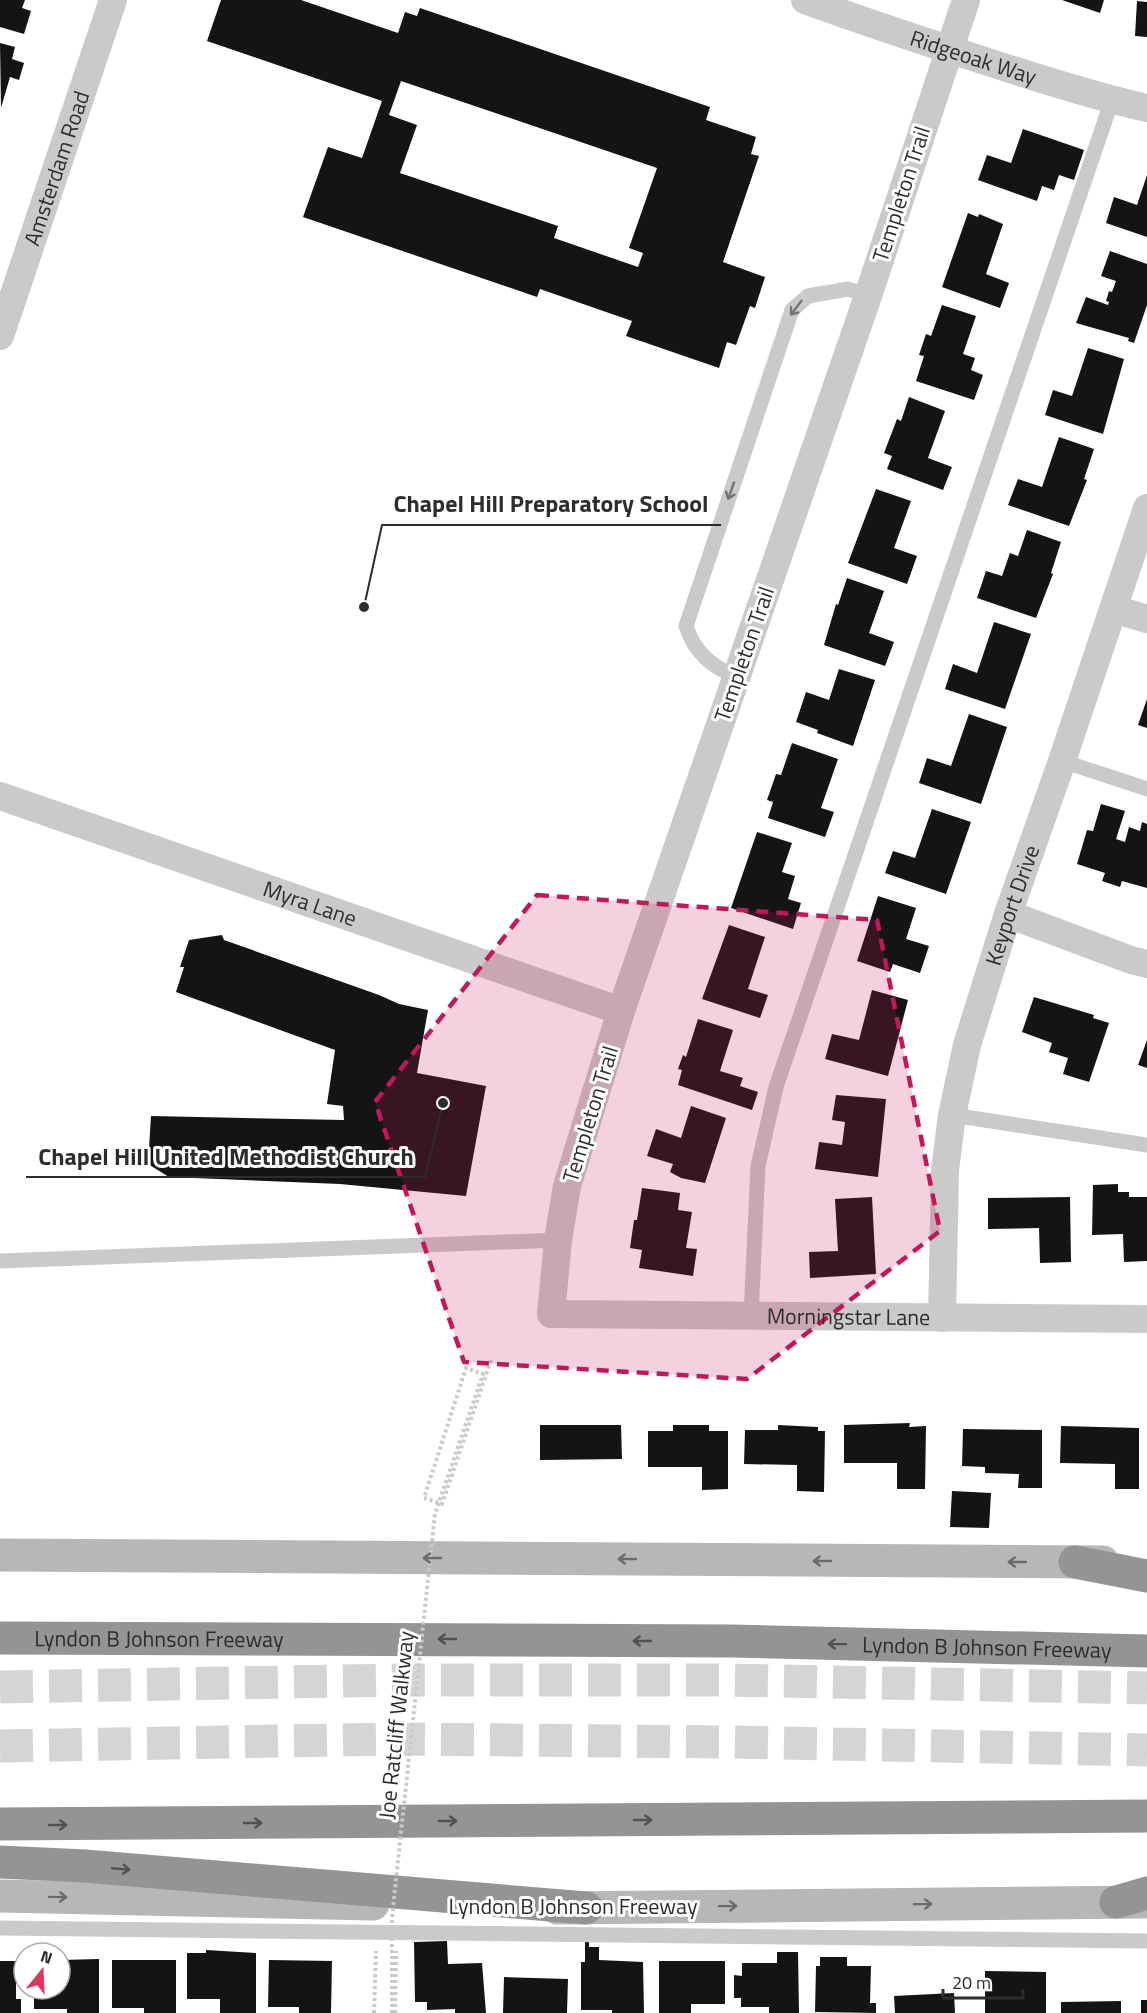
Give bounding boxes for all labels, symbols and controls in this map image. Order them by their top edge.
street label: Ridgeoak Way [906,21,1041,94]
street label: Amsterdam Road [15,86,98,250]
street label: Templeton Trail [863,122,939,266]
one-way arrow [790,300,802,316]
one-way arrow [725,482,736,500]
callout: Chapel Hill Preparatory School [382,483,721,525]
text: Chapel Hill Preparatory School [394,485,708,521]
street label: Templeton Trail [705,582,783,726]
street label: Keyport Drive [976,840,1048,970]
street label: Myra Lane [258,871,361,935]
street label: Templeton Trail [553,1042,627,1186]
callout: Chapel Hill United Methodist Church [26,1135,425,1177]
text: Chapel Hill United Methodist Church [38,1138,414,1174]
street label: Morningstar Lane [767,1299,930,1334]
one-way arrow [422,1552,442,1564]
one-way arrow [617,1553,637,1565]
one-way arrow [812,1555,832,1566]
one-way arrow [1007,1556,1027,1568]
street label: Lyndon B Johnson Freeway [34,1621,284,1656]
street label: Lyndon B Johnson Freeway [862,1627,1112,1667]
street label: Joe Ratcliff Walkway [369,1629,423,1821]
one-way arrow [437,1633,457,1645]
one-way arrow [632,1635,652,1647]
one-way arrow [827,1638,847,1650]
one-way arrow [633,1814,653,1826]
one-way arrow [438,1816,458,1827]
one-way arrow [243,1817,263,1829]
one-way arrow [48,1819,68,1830]
one-way arrow [111,1864,131,1875]
street label: Lyndon B Johnson Freeway [448,1889,698,1923]
one-way arrow [48,1892,68,1903]
one-way arrow [913,1898,933,1910]
one-way arrow [718,1901,738,1912]
north arrow [12,1941,72,2001]
text: N [38,1944,56,1970]
scale bar [943,1962,1022,2000]
text: 20 m [952,1969,991,1996]

